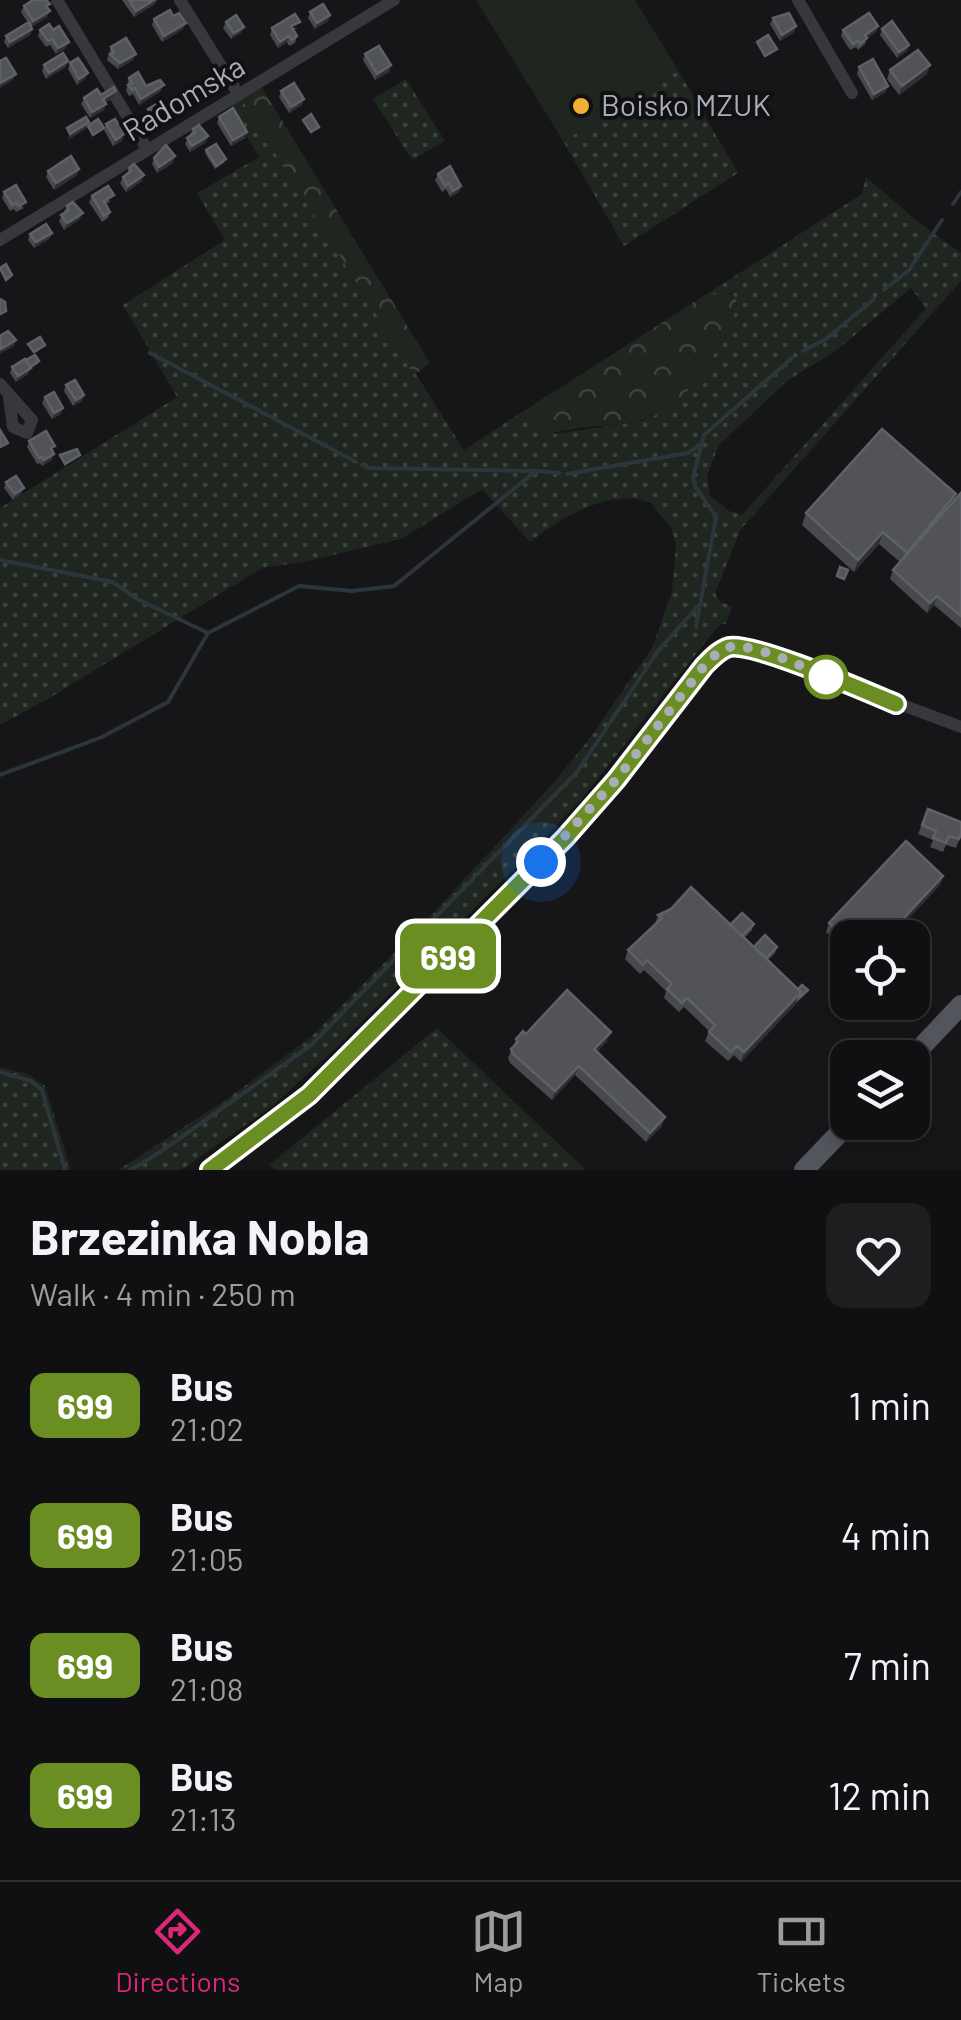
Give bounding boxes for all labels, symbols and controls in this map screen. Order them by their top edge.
street label: Radomska [116,47,250,148]
place label: Boisko MZUK [601,86,771,122]
marker: Boisko MZUK [570,95,592,117]
unlabelled marker [805,656,847,698]
your location [516,837,566,887]
map controls [830,920,930,1140]
button: locate [830,920,930,1020]
line badge: 699 [390,924,506,988]
text: 699 [420,935,476,977]
button: layers [830,1040,930,1140]
button: heart [826,1203,931,1308]
text: Brzezinka Nobla [30,1207,370,1265]
text: Walk · 4 min · 250 m [30,1274,296,1312]
text: Bus [170,1363,233,1409]
text: 1 min [849,1382,931,1428]
text: 699 [57,1384,113,1426]
text: 21:02 [170,1409,244,1447]
text: Bus [170,1493,233,1539]
text: 4 min [841,1512,931,1558]
text: 699 [57,1514,113,1556]
text: 21:05 [170,1539,243,1577]
text: Bus [170,1623,233,1669]
text: 7 min [844,1642,931,1688]
text: 699 [57,1644,113,1686]
text: 21:08 [170,1669,244,1707]
text: Bus [170,1753,233,1799]
text: 12 min [828,1772,931,1818]
text: 699 [57,1774,113,1816]
text: 21:13 [170,1799,236,1837]
tab: Directions [115,1904,240,1998]
tab: Map [471,1904,526,1998]
tab: Tickets [757,1904,846,1998]

